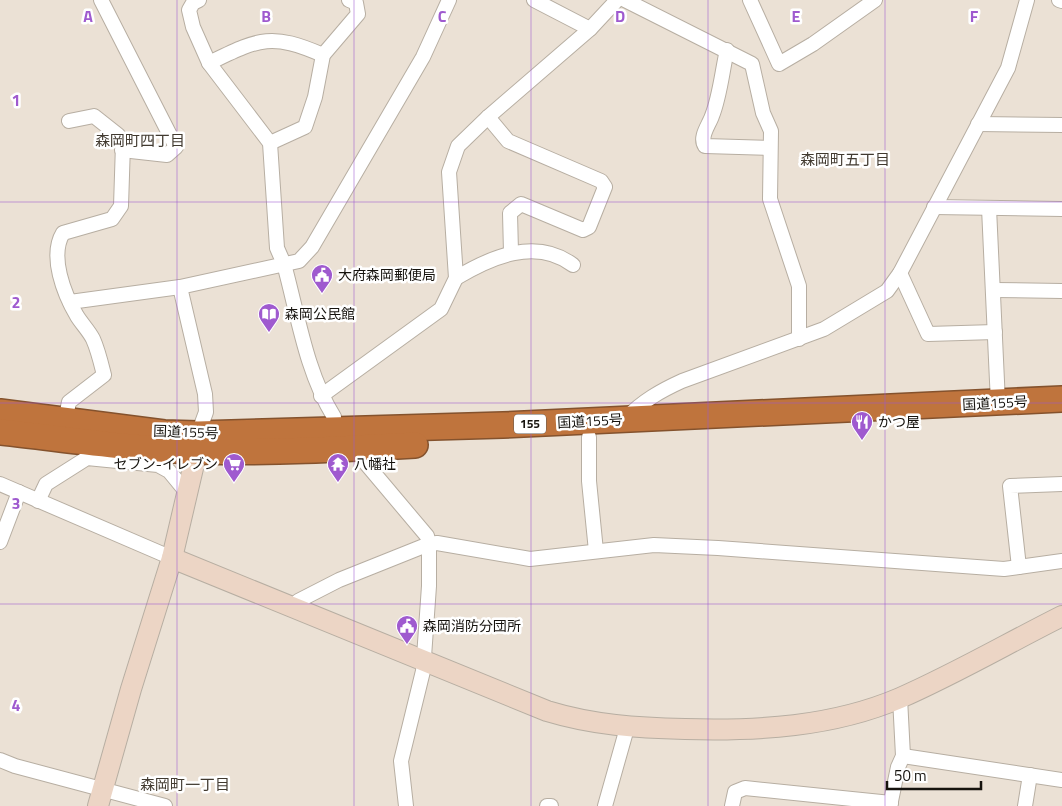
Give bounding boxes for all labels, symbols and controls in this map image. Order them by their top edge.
text: A [83,4,93,28]
text: B [261,4,271,28]
text: C [438,4,447,28]
text: D [615,4,625,28]
text: E [792,4,801,28]
text: F [970,4,979,28]
text: 1 [12,88,20,112]
district label: 森岡町四丁目 [95,129,185,152]
district label: 森岡町五丁目 [800,148,890,171]
public building icon: 大府森岡郵便局 [310,263,334,294]
place label: 大府森岡郵便局 [338,264,436,285]
text: 2 [12,290,20,314]
library icon: 森岡公民館 [257,302,281,333]
place label: 森岡公民館 [285,303,355,324]
street label: 国道155号 [962,390,1028,415]
street label: 国道155号 [557,408,623,433]
restaurant icon: かつ屋 [850,410,874,441]
place label: かつ屋 [878,411,920,432]
road number: 155 [514,414,546,434]
street label: 国道155号 [153,420,219,443]
supermarket icon: セブン-イレブン [222,452,246,483]
temple icon: 八幡社 [326,452,350,483]
place label: セブン-イレブン [114,453,218,474]
place label: 八幡社 [354,453,396,474]
text: 3 [12,491,20,515]
public building icon: 森岡消防分団所 [395,614,419,645]
place label: 森岡消防分団所 [423,615,521,636]
text: 4 [12,693,21,717]
scale bar [887,758,981,790]
text: 50 m [894,764,927,787]
district label: 森岡町一丁目 [140,773,230,796]

